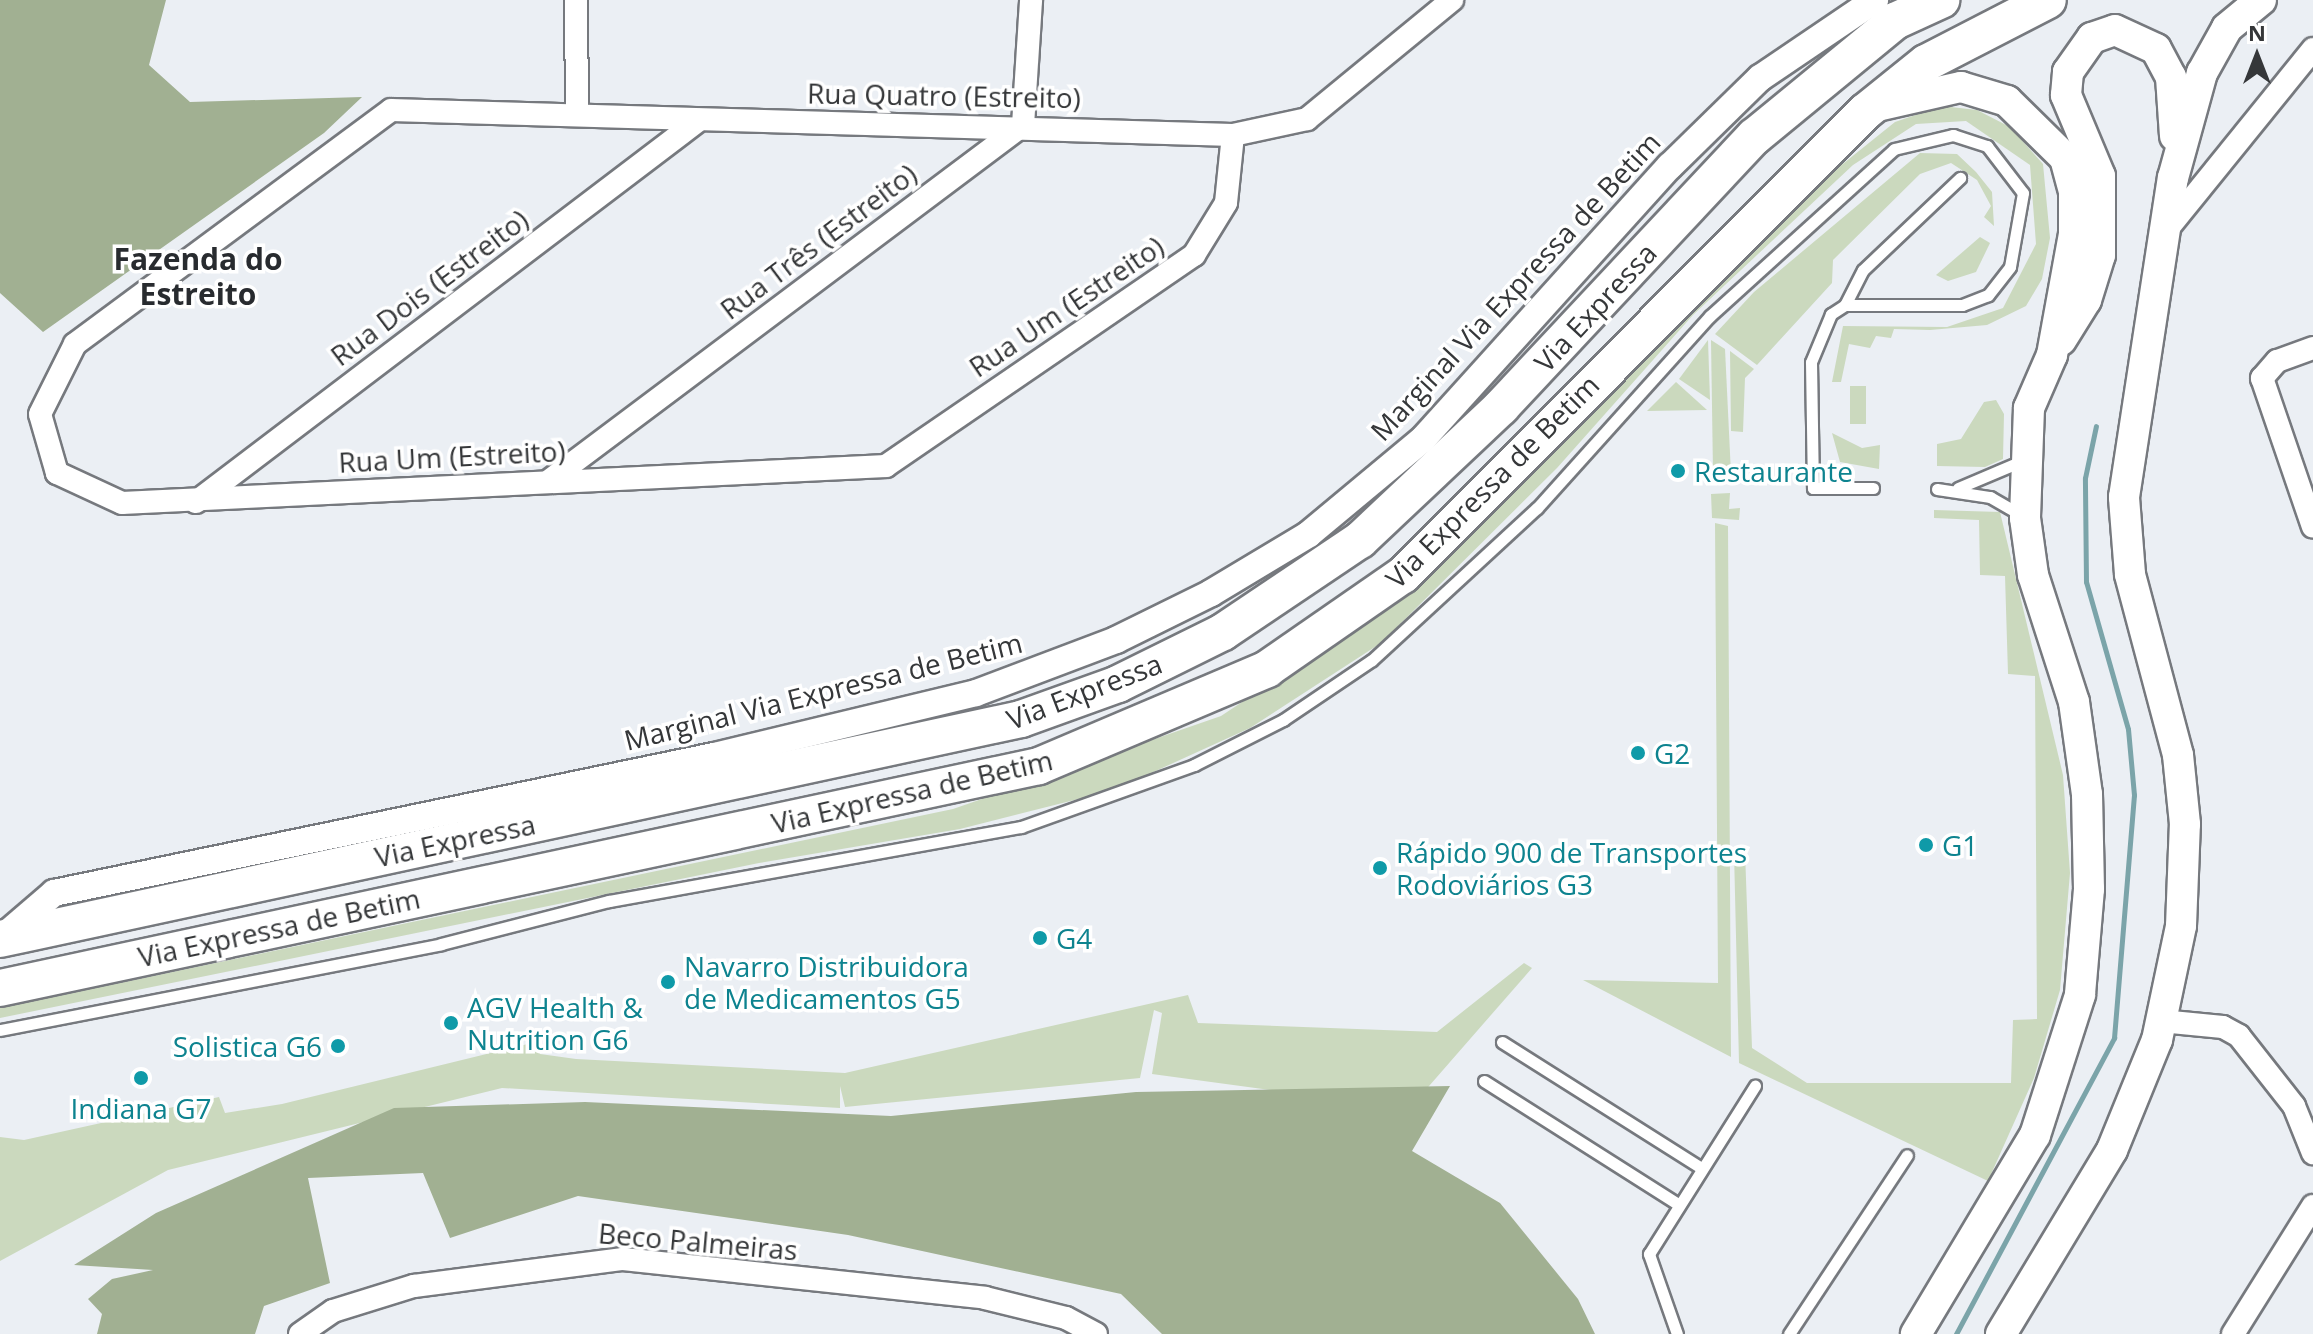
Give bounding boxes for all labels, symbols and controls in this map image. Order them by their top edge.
north arrow [2217,16,2297,96]
text: N [2248,17,2266,47]
street label: Rua Quatro (Estreito) [807,76,1081,114]
street label: Marginal Via Expressa de Betim [1363,125,1667,447]
street label: Rua Três (Estreito) [713,156,923,326]
street label: Rua Dois (Estreito) [324,202,534,372]
street label: Rua Um (Estreito) [962,229,1170,383]
street label: Via Expressa [1527,236,1663,378]
district label: Fazenda do Estreito [113,241,283,312]
street label: Via Expressa de Betim [1378,367,1606,595]
street label: Rua Um (Estreito) [338,433,566,479]
place label: Restaurante [1694,454,1853,488]
marker: Restaurante [1669,462,1687,480]
street label: Marginal Via Expressa de Betim [620,625,1026,757]
street label: Via Expressa [1002,646,1166,736]
place label: G2 [1654,736,1690,770]
street label: Via Expressa de Betim [768,742,1056,840]
marker: G2 [1629,744,1647,762]
street label: Via Expressa [372,807,538,873]
place label: G1 [1942,828,1978,862]
place label: Rápido 900 de Transportes Rodoviários G3 [1396,835,1747,901]
marker: G1 [1917,836,1935,854]
marker: Rápido 900 de Transportes Rodoviários G3 [1371,859,1389,877]
street label: Via Expressa de Betim [135,881,423,973]
place label: G4 [1056,921,1092,955]
marker: G4 [1031,929,1049,947]
place label: Navarro Distribuidora de Medicamentos G5 [684,949,969,1015]
marker: Navarro Distribuidora de Medicamentos G5 [659,973,677,991]
place label: AGV Health & Nutrition G6 [467,990,643,1056]
marker: AGV Health & Nutrition G6 [442,1014,460,1032]
place label: Solistica G6 [173,1029,322,1063]
marker: Solistica G6 [329,1037,347,1055]
marker: Indiana G7 [132,1069,150,1087]
place label: Indiana G7 [70,1091,212,1125]
street label: Beco Palmeiras [597,1216,799,1266]

